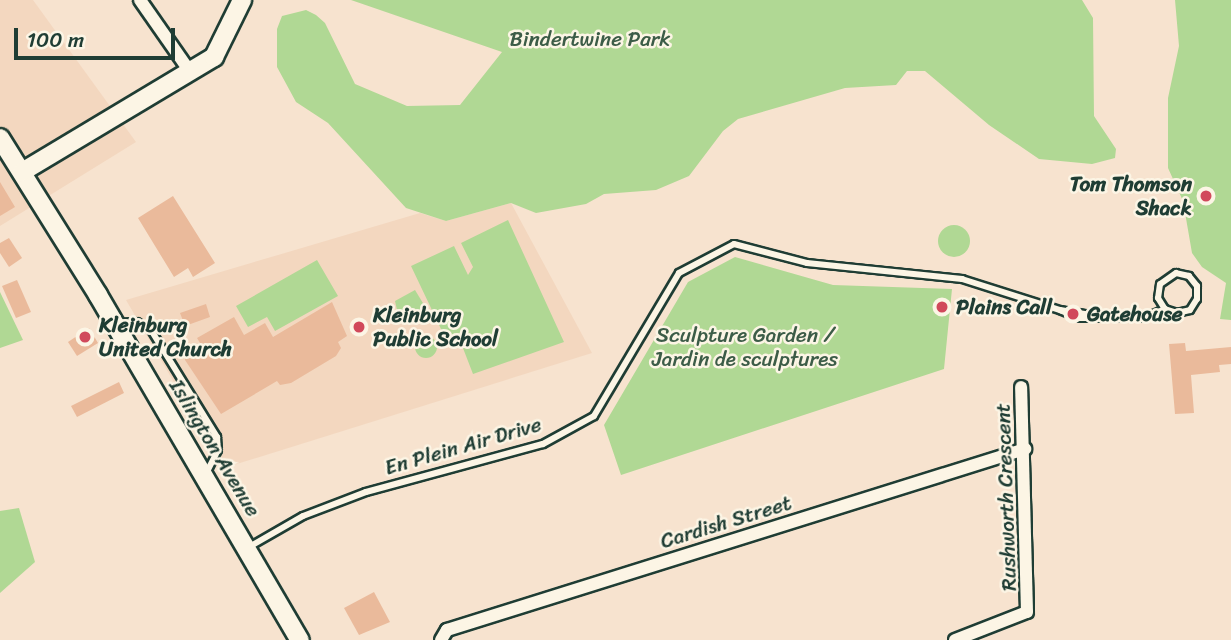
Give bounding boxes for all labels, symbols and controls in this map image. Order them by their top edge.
scale bar [18,14,178,58]
text: 100 m [27,21,84,59]
park label: Bindertwine Park [509,26,671,52]
place label: Tom Thomson Shack [1070,171,1192,221]
marker: Tom Thomson Shack [1198,188,1214,204]
place label: Plains Call [956,294,1052,320]
marker: Plains Call [934,299,950,315]
place label: Gatehouse [1087,301,1183,327]
place label: Kleinburg Public School [373,302,498,352]
marker: Gatehouse [1065,306,1081,322]
place label: Kleinburg United Church [99,312,232,362]
marker: Kleinburg Public School [351,319,367,335]
park label: Sculpture Garden / Jardin de sculptures [651,322,839,372]
marker: Kleinburg United Church [77,329,93,345]
street label: Islington Avenue [164,375,266,521]
street label: Rushworth Crescent [990,403,1022,591]
street label: En Plein Air Drive [382,412,544,480]
street label: Cardish Street [658,490,794,554]

